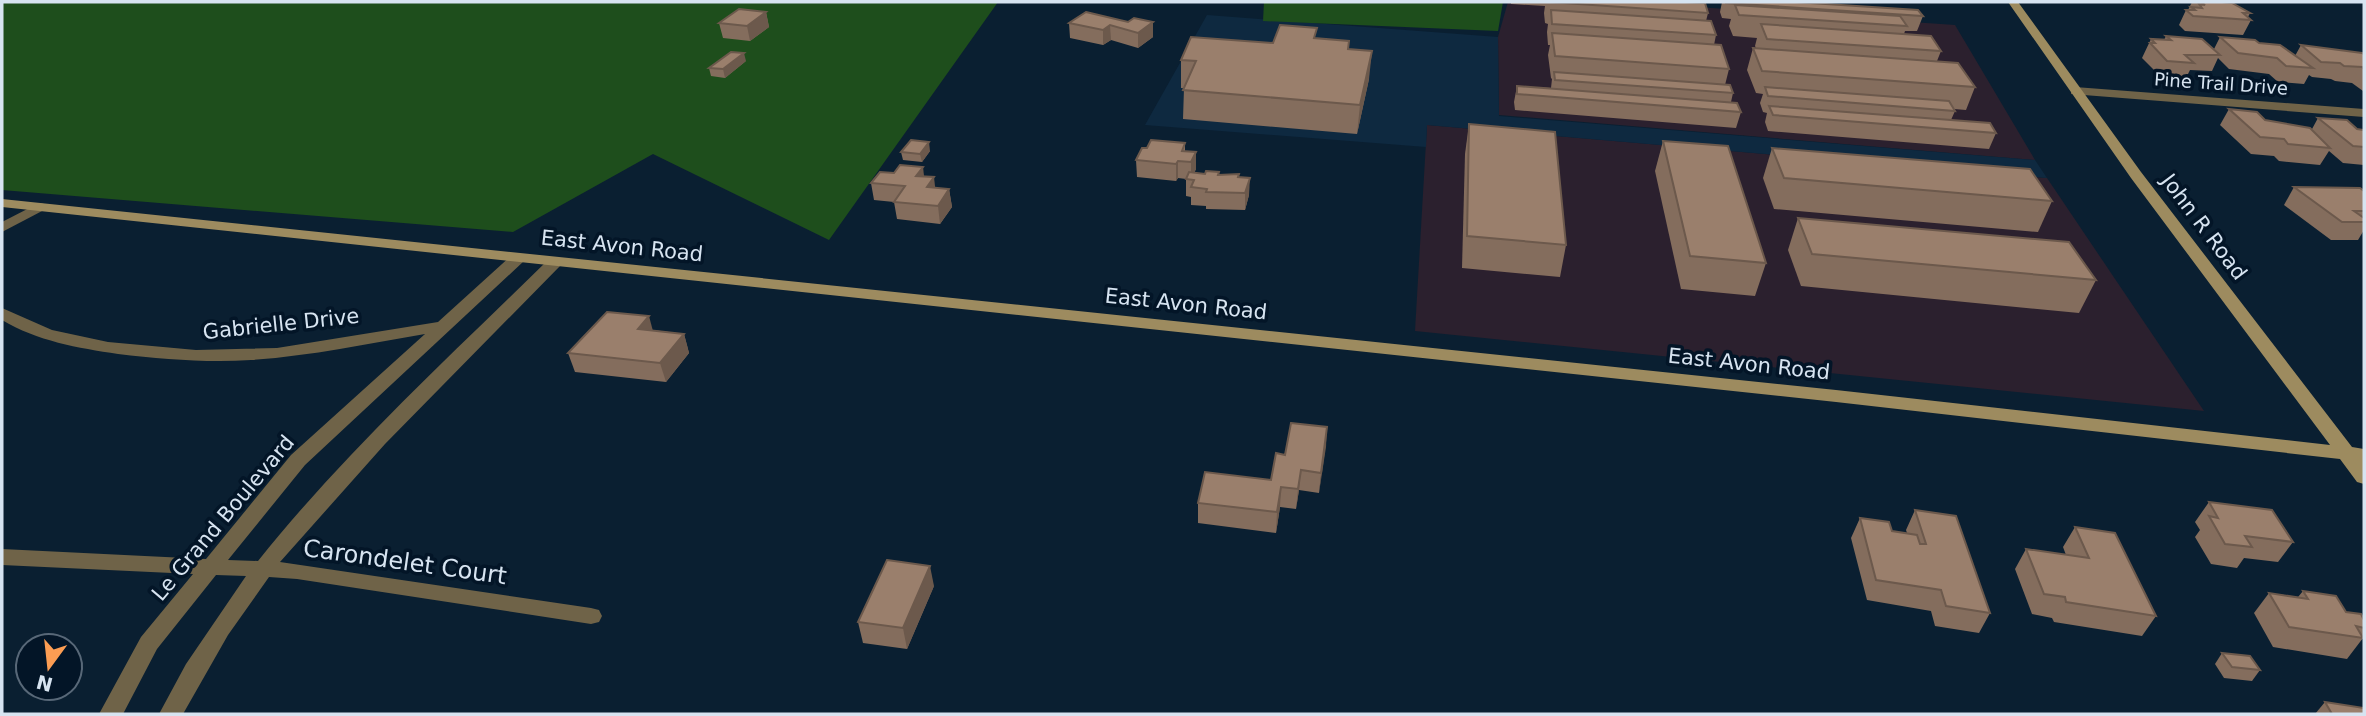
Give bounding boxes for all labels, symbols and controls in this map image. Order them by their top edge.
street label: Pine Trail Drive [2153,68,2289,99]
street label: John R Road [2155,168,2252,285]
street label: East Avon Road [540,226,704,266]
street label: East Avon Road [1104,284,1268,324]
street label: Gabrielle Drive [202,304,360,344]
street label: East Avon Road [1667,344,1831,384]
street label: Le Grand Boulevard [147,431,299,605]
street label: Carondelet Court [301,534,509,590]
north arrow [14,632,84,702]
text: N [34,671,55,696]

